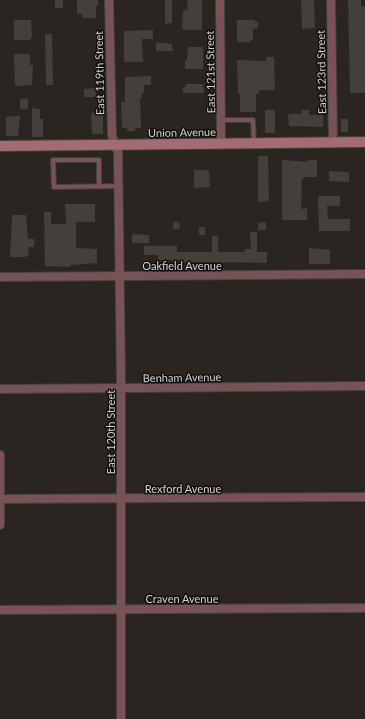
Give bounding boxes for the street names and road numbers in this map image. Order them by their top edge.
street label: East 121st Street [203,30,217,114]
street label: East 123rd Street [314,30,328,114]
street label: East 119th Street [92,31,106,115]
street label: Union Avenue [148,125,216,139]
street label: Oakfield Avenue [142,259,222,272]
street label: Benham Avenue [143,370,222,384]
street label: East 120th Street [104,390,117,474]
street label: Rexford Avenue [145,482,221,495]
street label: Craven Avenue [146,592,219,605]

